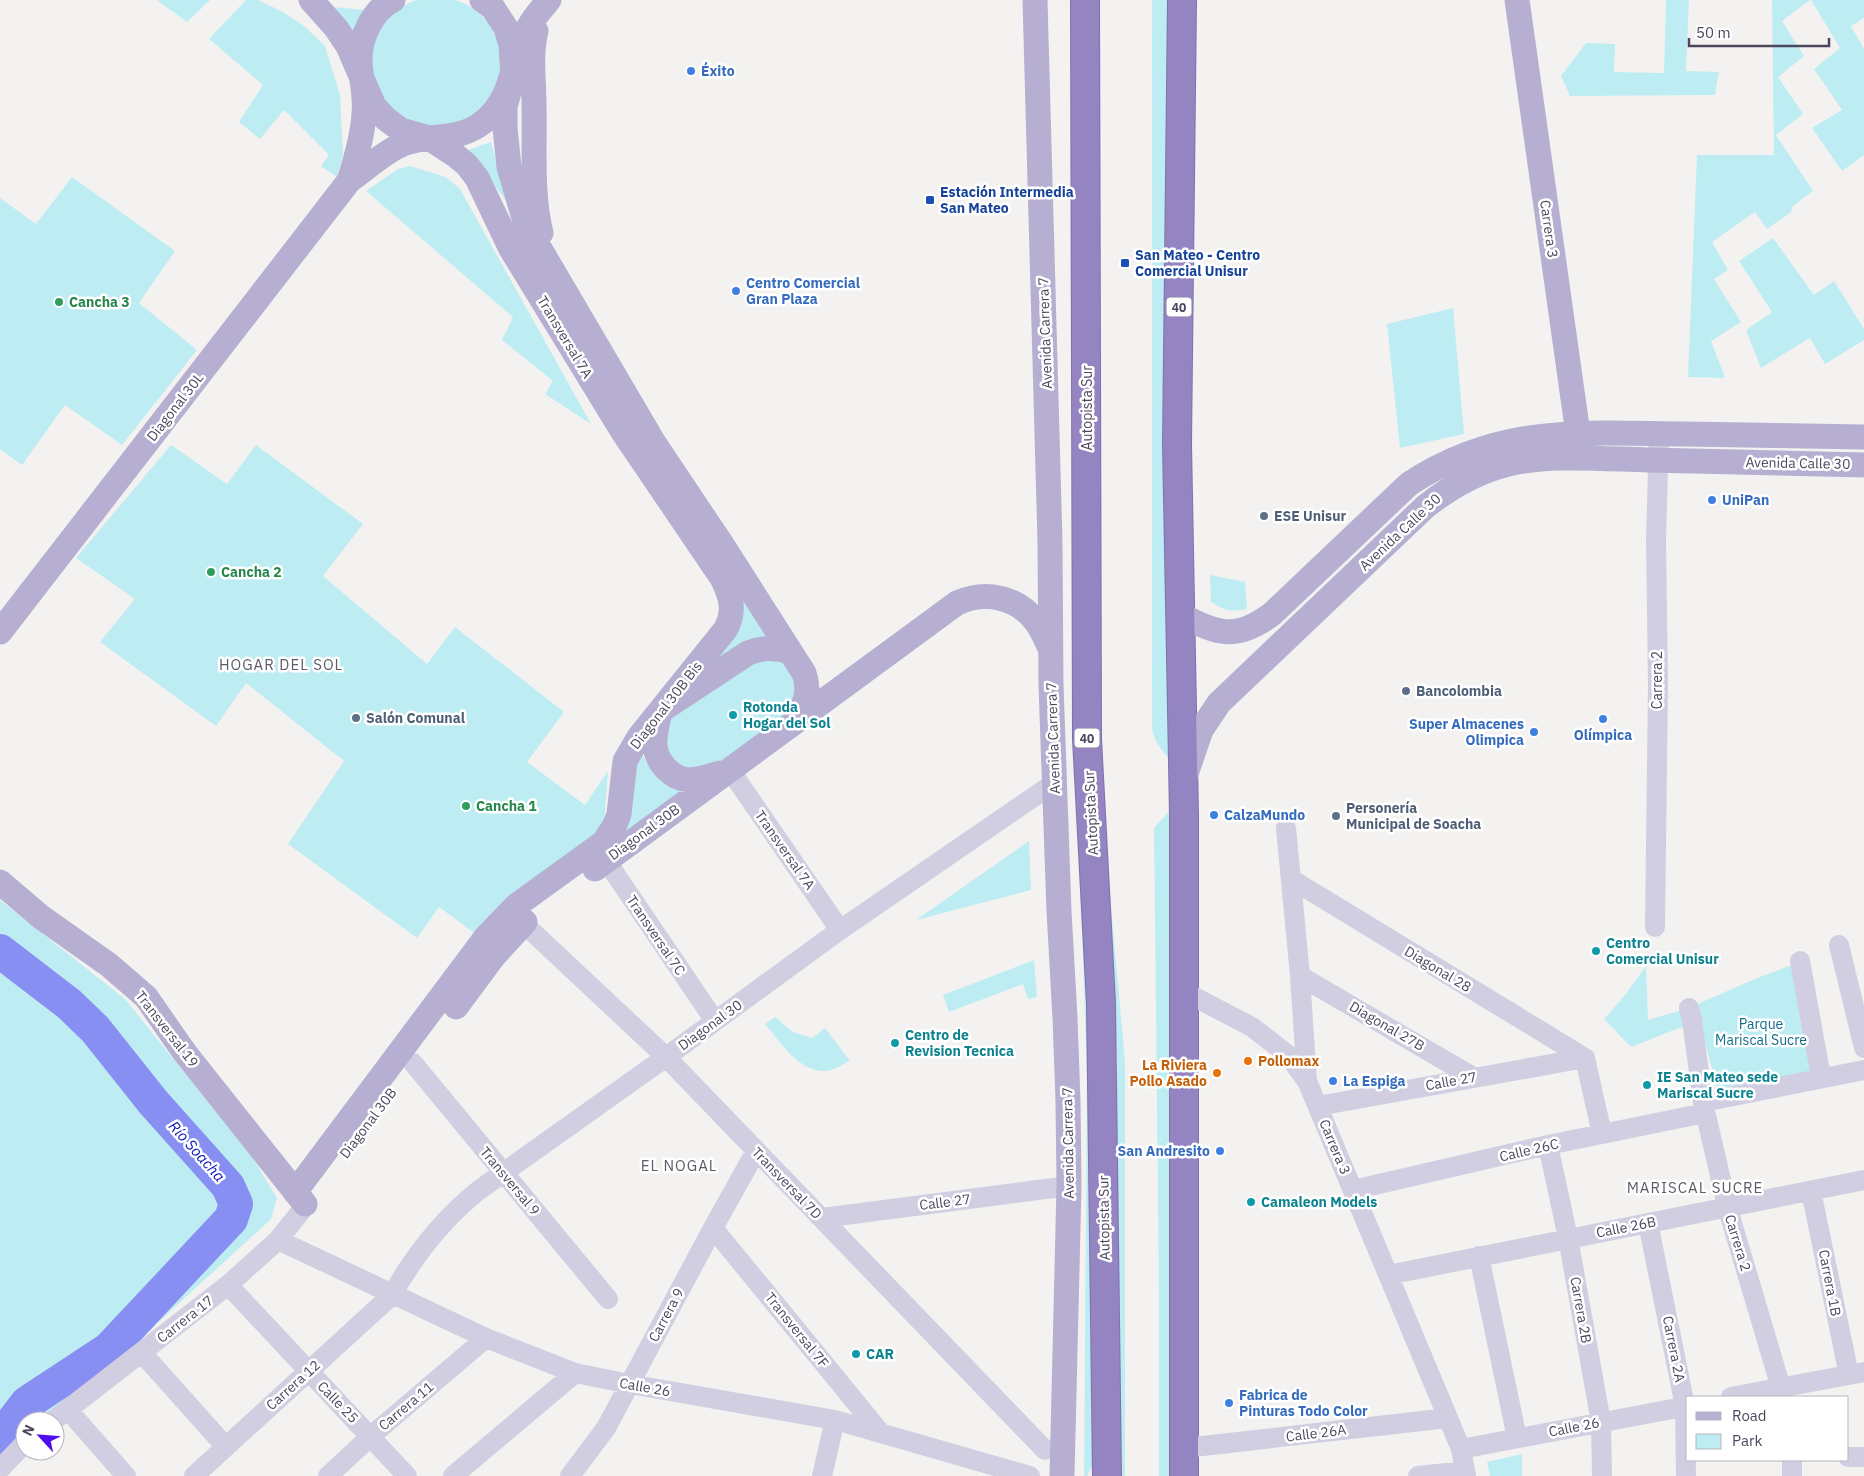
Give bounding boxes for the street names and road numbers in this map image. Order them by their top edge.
street label: Carrera 3 [1536,199,1562,259]
street label: Avenida Carrera 7 [1034,277,1056,389]
street label: Transversal 7A [533,293,597,381]
road number: 40 [1166,298,1192,316]
street label: Autopista Sur [1078,366,1096,450]
street label: Diagonal 30L [143,369,207,445]
street label: Avenida Calle 30 [1745,453,1851,473]
street label: Avenida Calle 30 [1355,490,1445,574]
street label: Carrera 2 [1648,651,1666,709]
street label: Diagonal 30B Bis [626,657,706,753]
street label: Avenida Carrera 7 [1042,682,1064,794]
road number: 40 [1074,728,1100,748]
street label: Autopista Sur [1080,770,1102,856]
street label: Diagonal 30B [605,800,683,864]
street label: Transversal 7A [751,807,819,893]
street label: Transversal 7C [623,892,690,979]
street label: Diagonal 28 [1401,942,1475,996]
street label: Transversal 19 [131,987,203,1071]
street label: Diagonal 30 [674,996,746,1054]
street label: Diagonal 27B [1346,997,1428,1055]
street label: Calle 27 [1424,1068,1478,1094]
street label: Diagonal 30B [336,1084,400,1162]
street label: Avenida Carrera 7 [1058,1087,1078,1199]
street label: Carrera 3 [1315,1117,1355,1177]
street label: Calle 26C [1498,1134,1561,1166]
street label: Transversal 9 [476,1143,544,1219]
street label: Transversal 7D [748,1143,826,1223]
street label: Autopista Sur [1094,1175,1114,1261]
street label: Calle 27 [918,1190,972,1214]
street label: Calle 26B [1595,1212,1657,1242]
street label: Carrera 2 [1721,1212,1755,1274]
street label: Carrera 1B [1815,1248,1845,1318]
street label: Carrera 2B [1566,1275,1596,1345]
street label: Carrera 9 [644,1285,688,1345]
street label: Transversal 7F [761,1289,833,1371]
street label: Carrera 17 [153,1291,217,1347]
street label: Carrera 2A [1659,1314,1689,1384]
street label: Carrera 12 [262,1356,324,1414]
street label: Calle 26 [618,1374,672,1400]
street label: Calle 25 [314,1377,362,1427]
street label: Carrera 11 [375,1378,437,1434]
street label: Calle 26 [1547,1413,1601,1441]
street label: Calle 26A [1285,1420,1347,1446]

